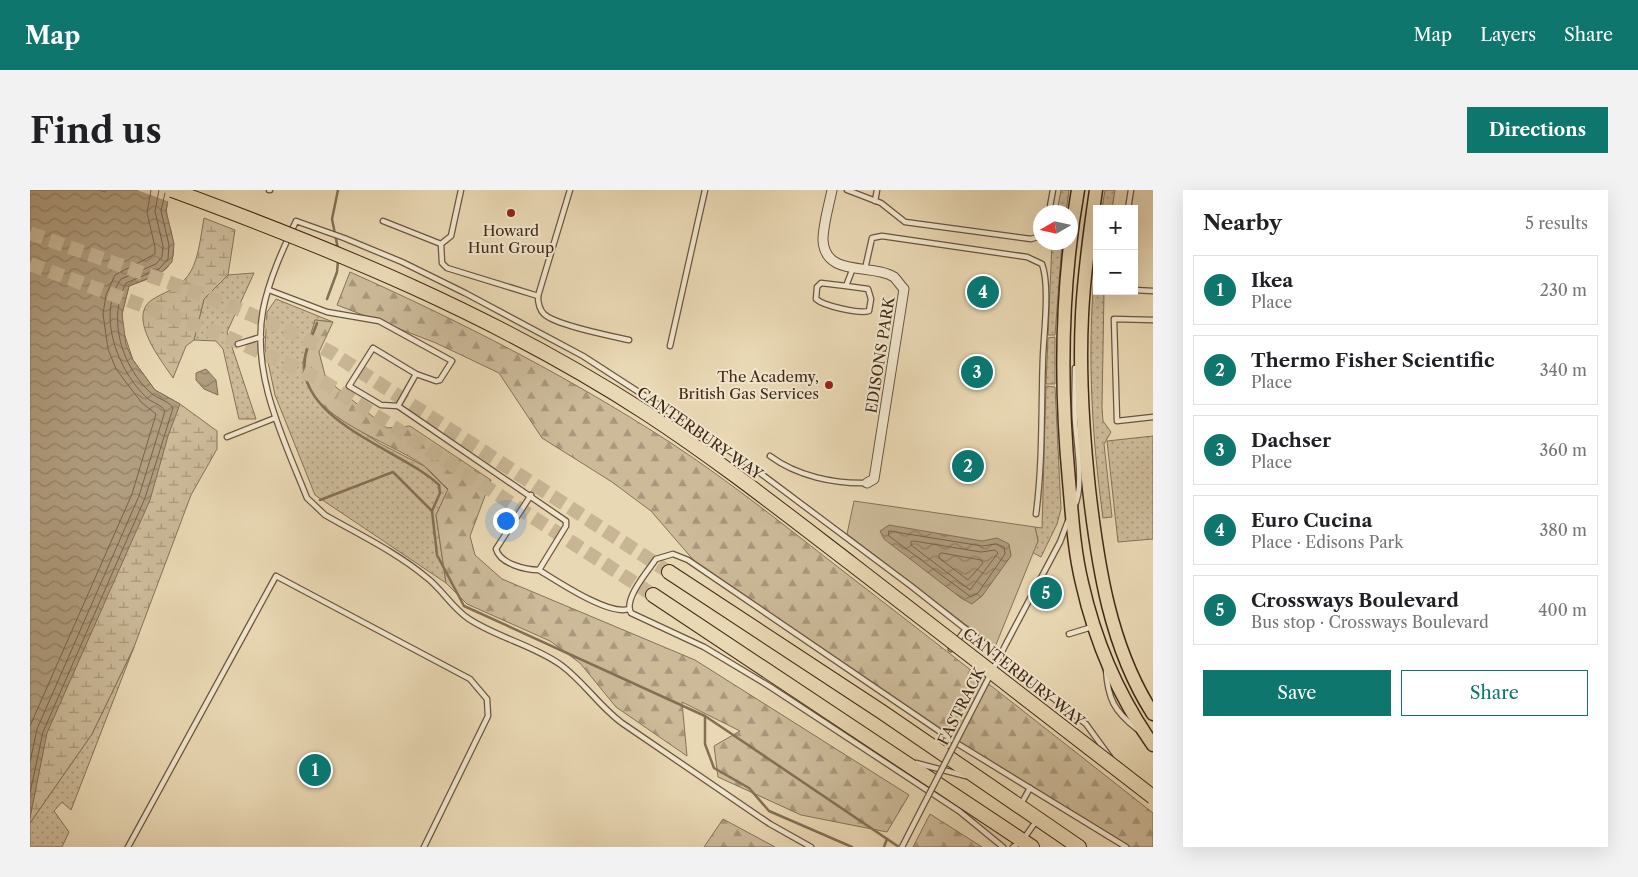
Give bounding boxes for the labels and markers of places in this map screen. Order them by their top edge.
marker: Howard Hunt Group [505,207,517,219]
place label: Howard Hunt Group [468,221,554,257]
pin: 4 [967,273,999,311]
pin: 3 [961,353,993,391]
place label: The Academy, British Gas Services [678,367,819,403]
marker: The Academy, British Gas Services [823,379,835,391]
pin: 2 [952,447,984,485]
pin: 5 [1030,574,1062,612]
pin: 1 [299,751,331,789]

